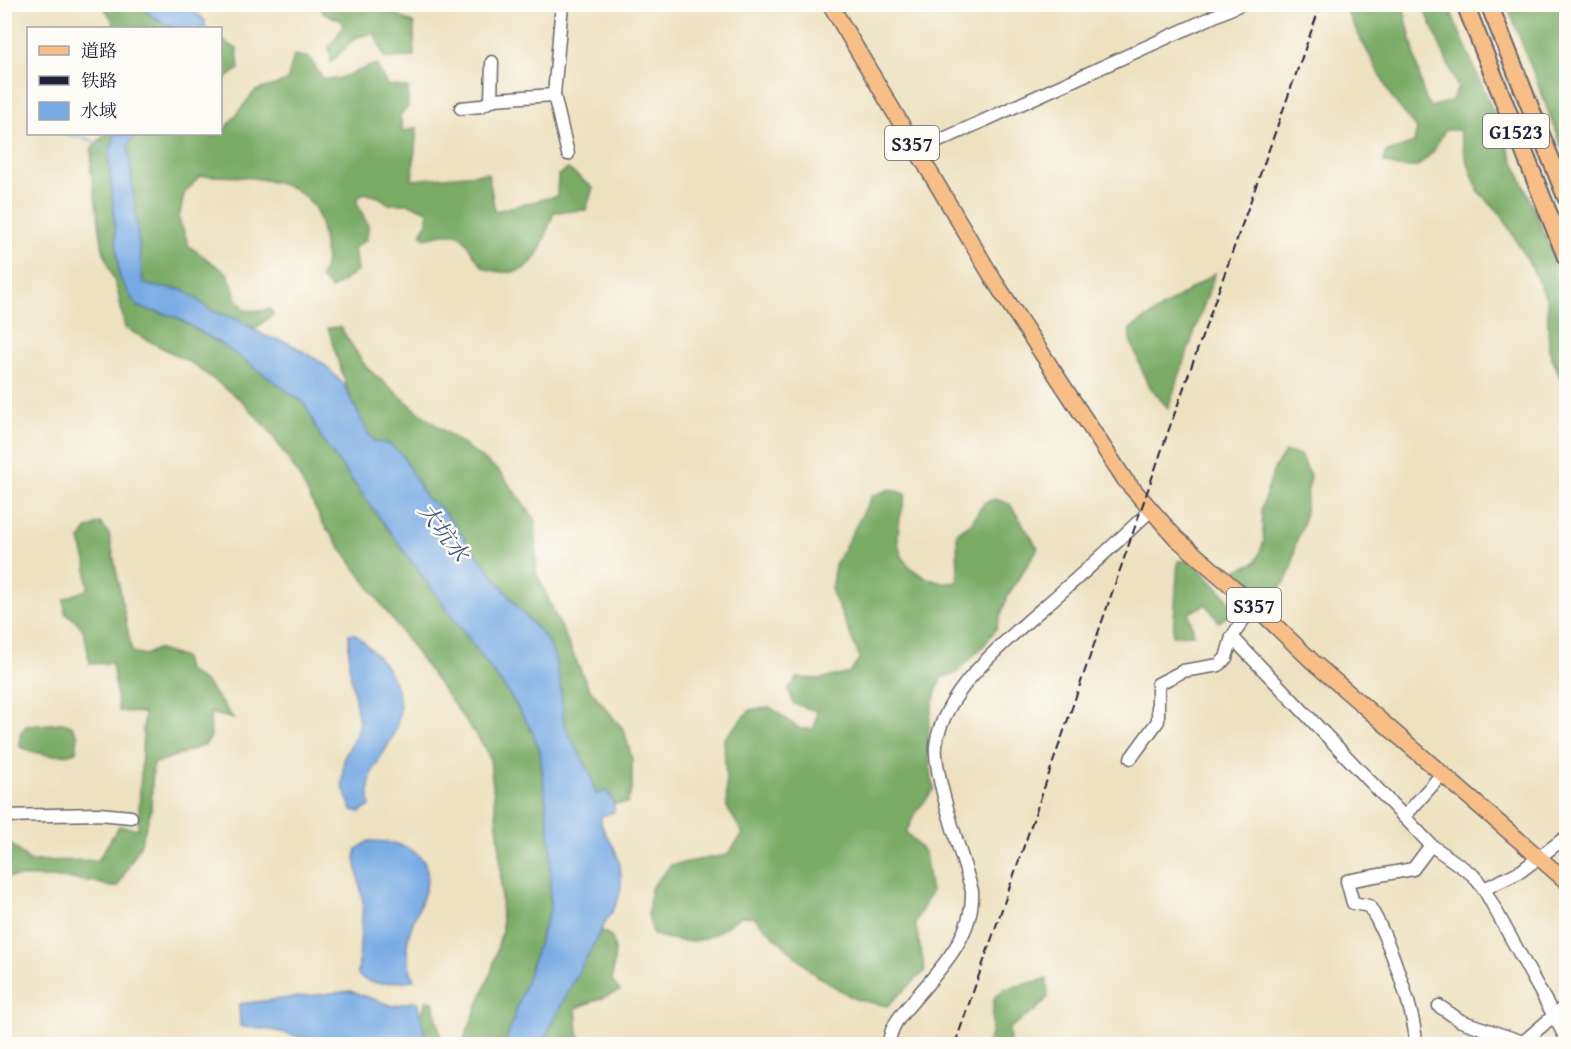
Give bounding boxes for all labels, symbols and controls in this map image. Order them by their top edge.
legend [27,27,222,135]
text: 道路 [81,37,117,64]
text: 铁路 [81,67,117,94]
text: 水域 [81,97,117,124]
road number: G1523 [1483,114,1549,148]
road number: S357 [885,126,939,160]
water label: 大坑水 [411,496,478,570]
road number: S357 [1227,588,1281,622]

